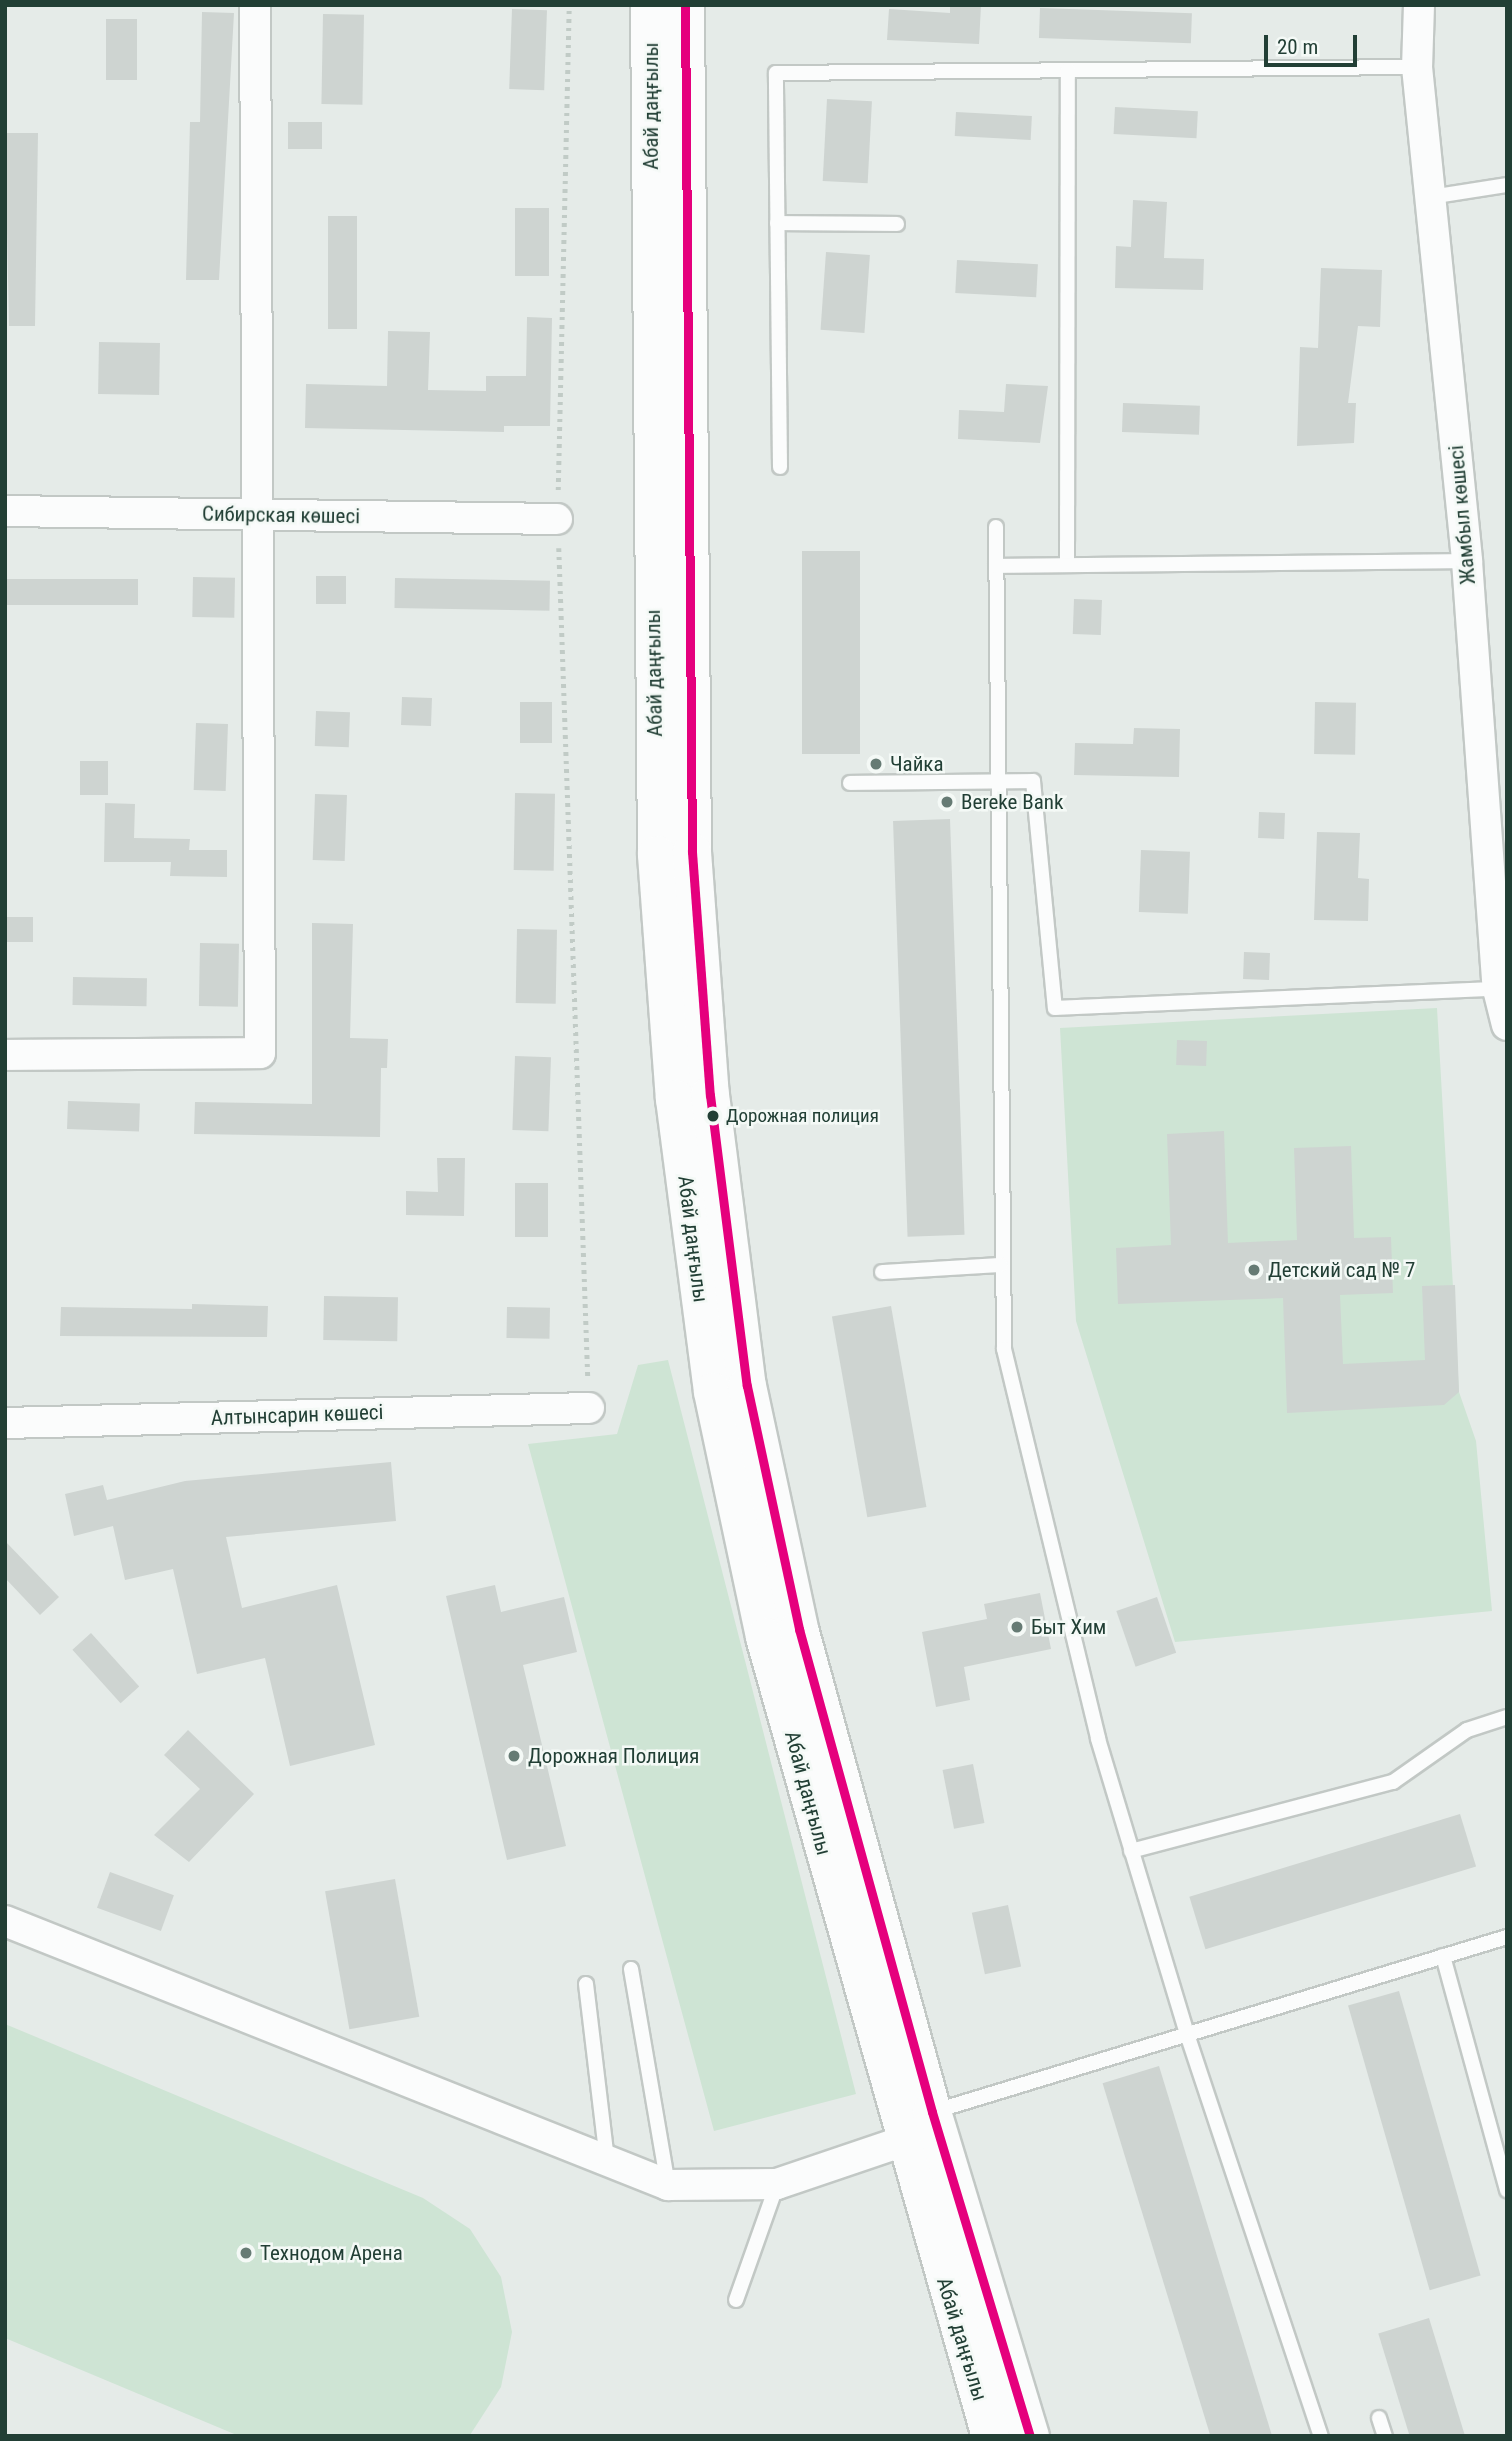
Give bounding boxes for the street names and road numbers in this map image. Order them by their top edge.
street label: Абай даңғылы [638,42,664,170]
street label: Жамбыл көшесі [1443,444,1481,586]
street label: Сибирская көшесі [202,501,360,529]
street label: Абай даңғылы [640,609,668,737]
street label: Абай даңғылы [673,1174,713,1304]
street label: Алтынсарин көшесі [210,1399,384,1431]
street label: Абай даңғылы [779,1728,837,1858]
street label: Абай даңғылы [931,2274,993,2404]

